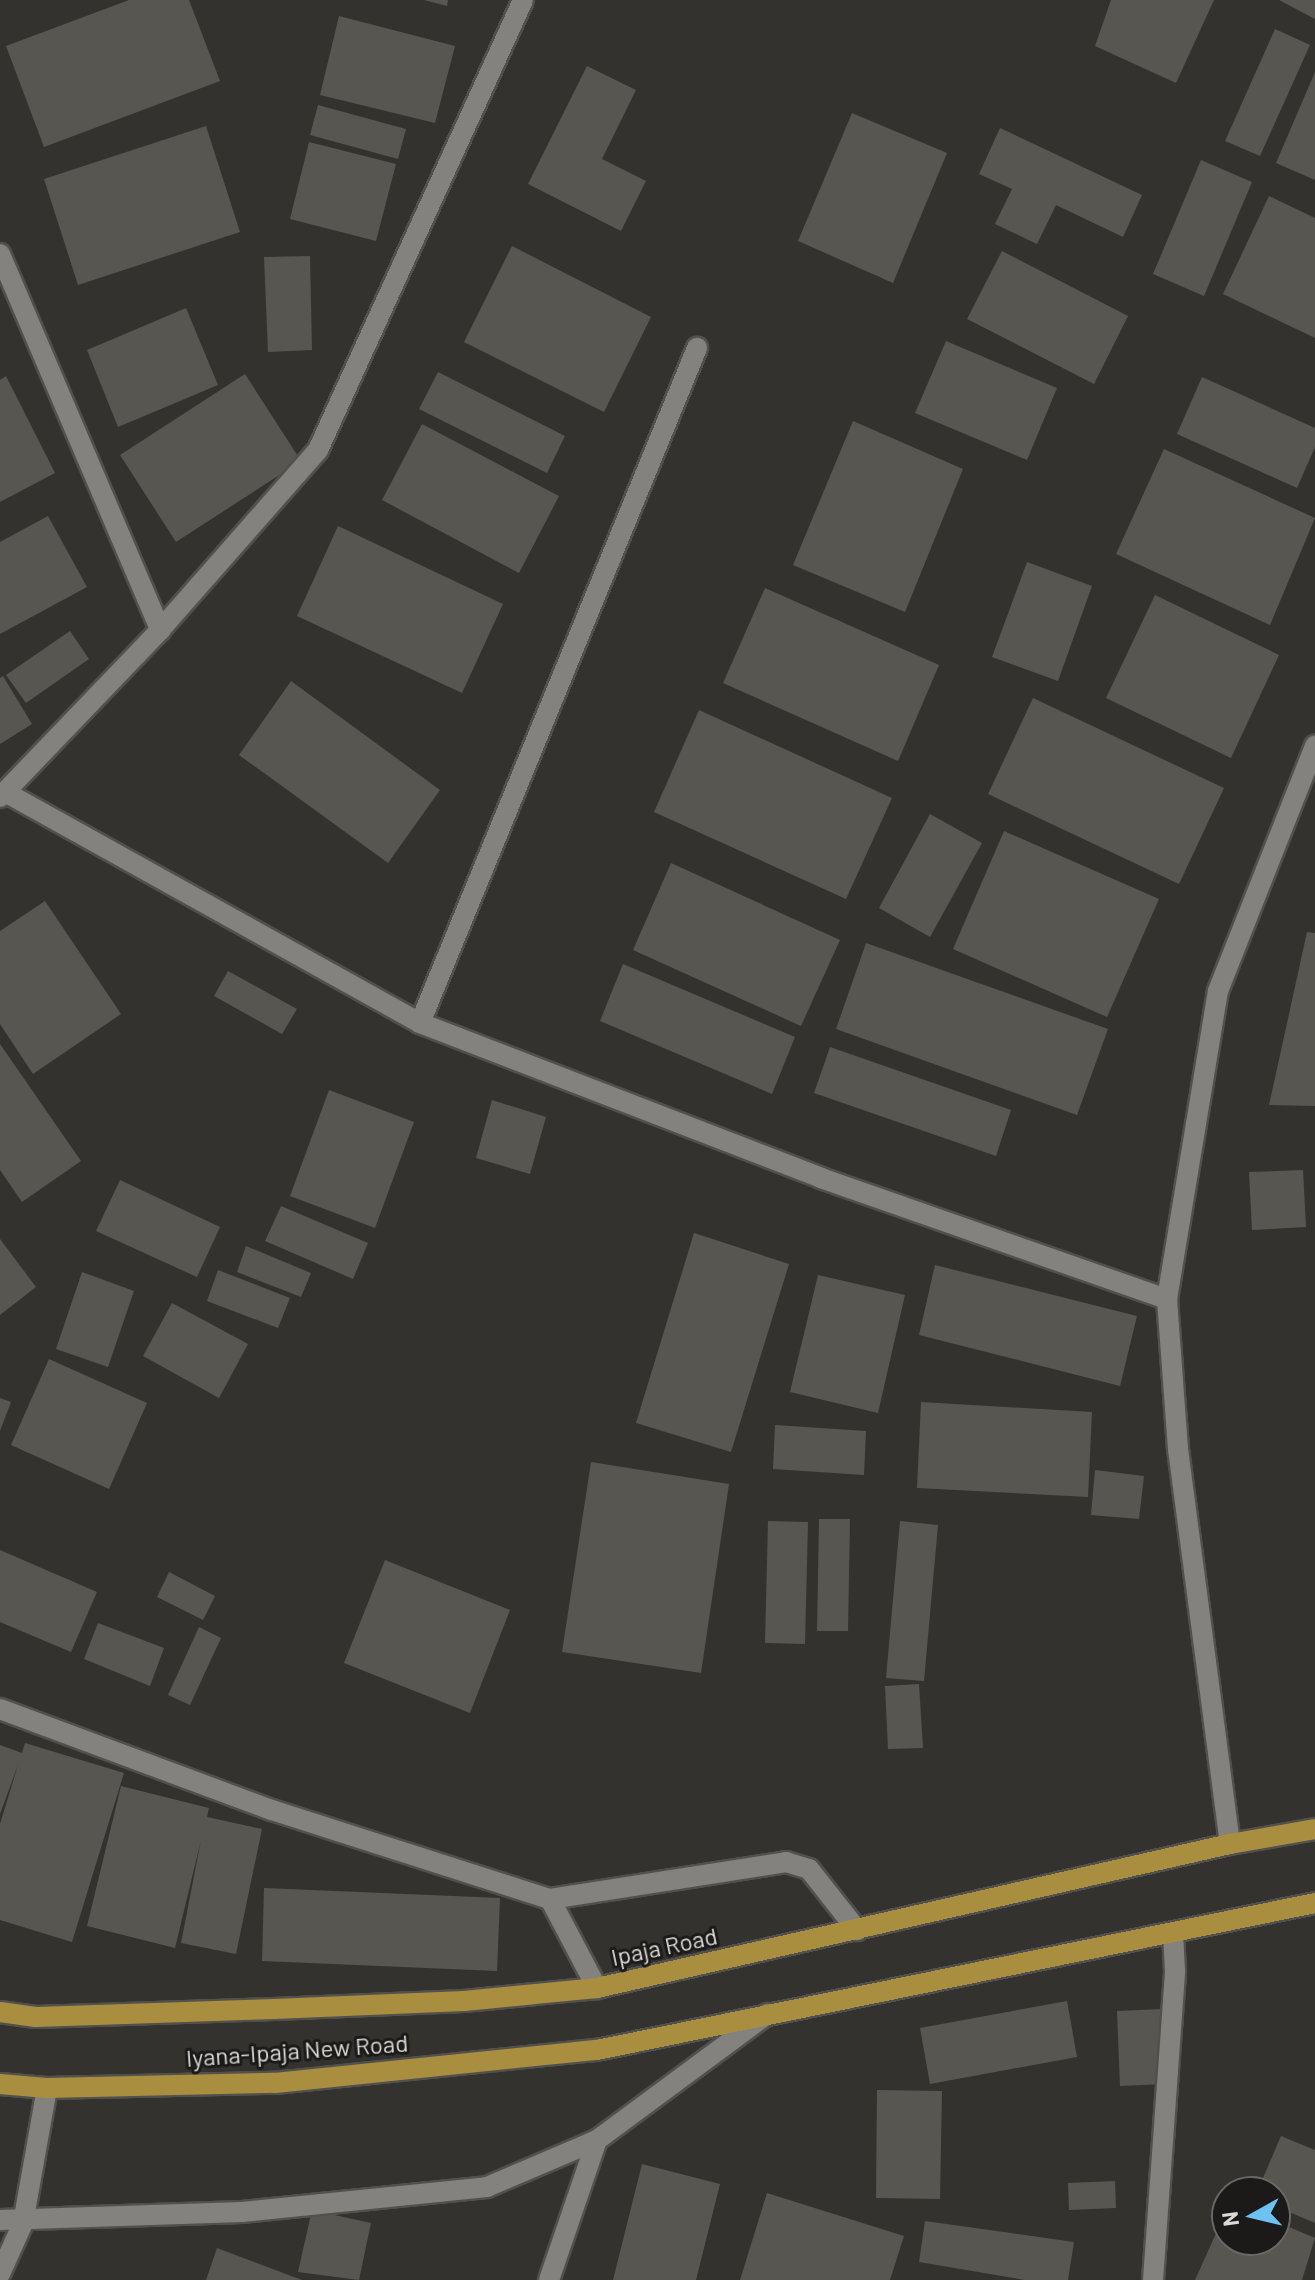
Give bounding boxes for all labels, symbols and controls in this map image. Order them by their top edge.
street label: Ipaja Road [608,1921,720,1971]
street label: Iyana-Ipaja New Road [185,2028,409,2072]
north arrow [1211,2176,1291,2256]
text: N [1215,2210,1243,2228]

